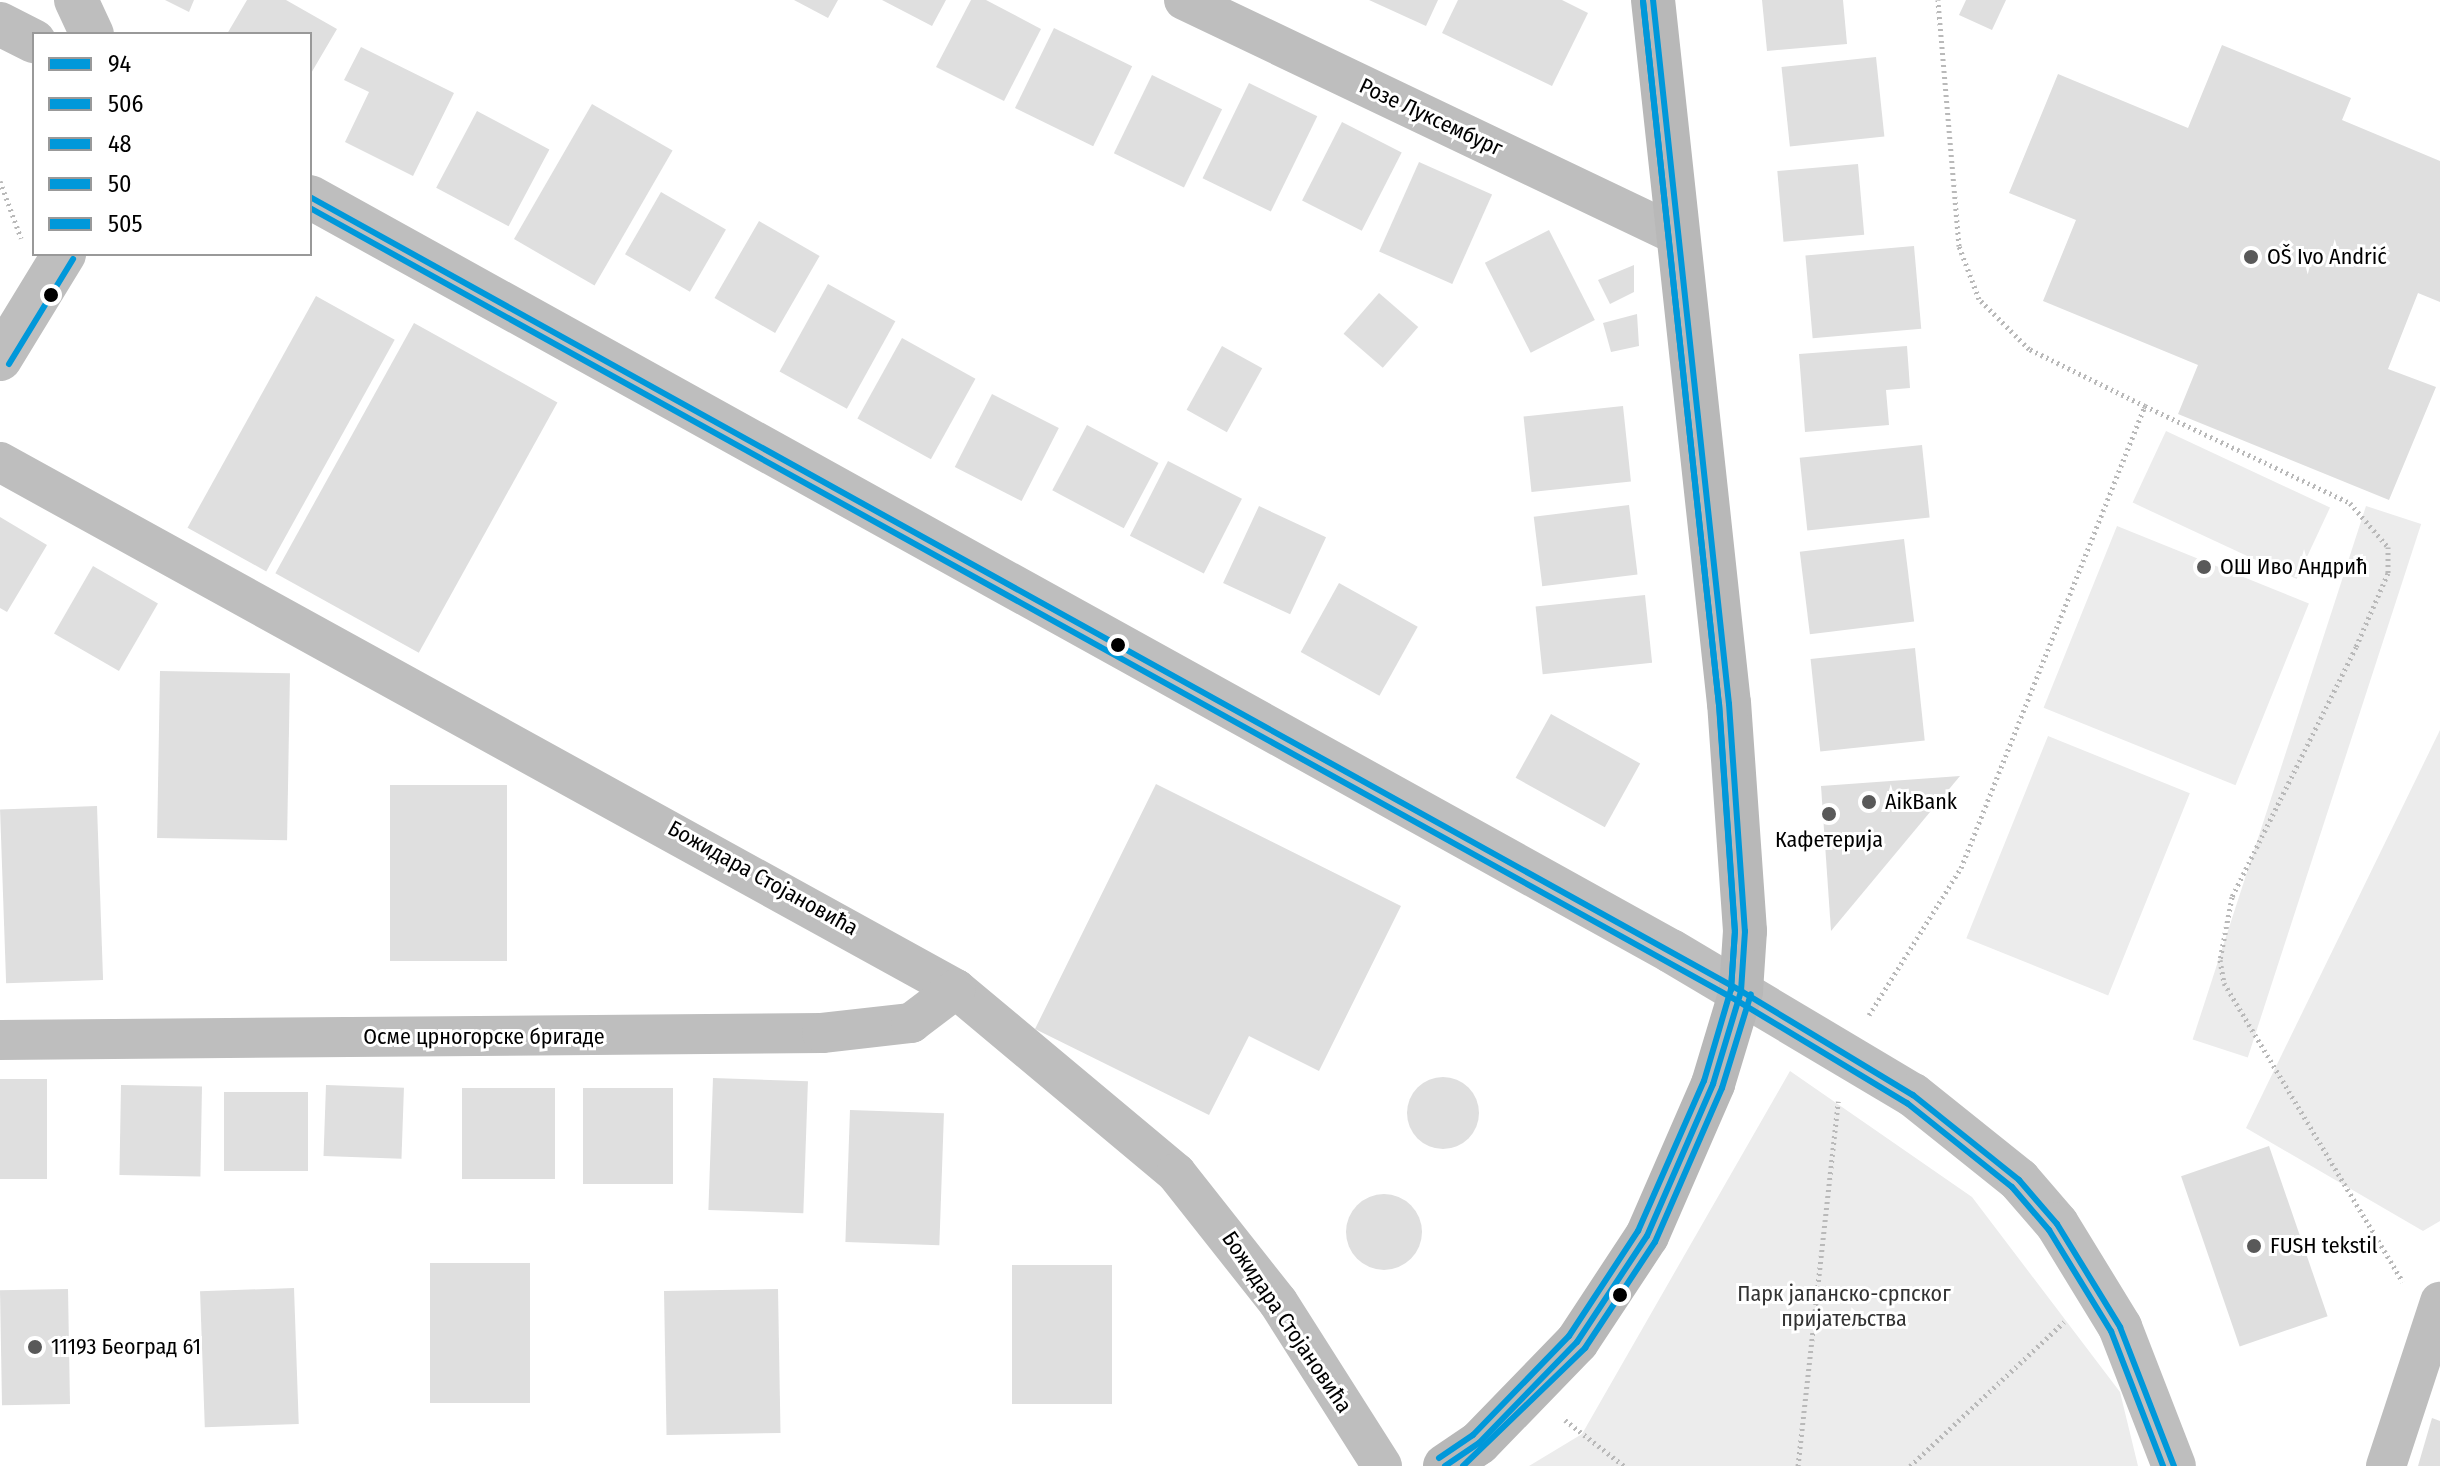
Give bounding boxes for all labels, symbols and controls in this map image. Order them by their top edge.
legend [32,32,312,256]
text: 94 [108,50,131,78]
street label: Розе Луксембург [1355,72,1507,162]
text: 506 [108,90,143,118]
text: 48 [108,130,132,158]
text: 50 [108,170,132,198]
text: 505 [108,210,143,238]
place label: OŠ Ivo Andrić [2267,244,2387,270]
marker: OŠ Ivo Andrić [2242,248,2260,266]
unlabelled marker [43,287,59,303]
place label: ОШ Иво Андрић [2220,554,2368,580]
marker: ОШ Иво Андрић [2195,558,2213,576]
unlabelled marker [1110,637,1126,653]
place label: AikBank [1885,789,1957,815]
marker: AikBank [1860,793,1878,811]
marker: Кафетерија [1820,805,1838,823]
street label: Божидара Стојановића [663,815,863,941]
place label: Кафетерија [1775,827,1883,853]
street label: Осме црногорске бригаде [363,1024,605,1050]
street label: Божидара Стојановића [1216,1226,1358,1418]
place label: FUSH tekstil [2270,1233,2378,1259]
marker: FUSH tekstil [2245,1237,2263,1255]
park label: Парк јапанско-српског пријатељства [1737,1280,1951,1332]
unlabelled marker [1612,1287,1628,1303]
place label: 11193 Београд 61 [51,1334,201,1360]
marker: 11193 Београд 61 [26,1338,44,1356]

